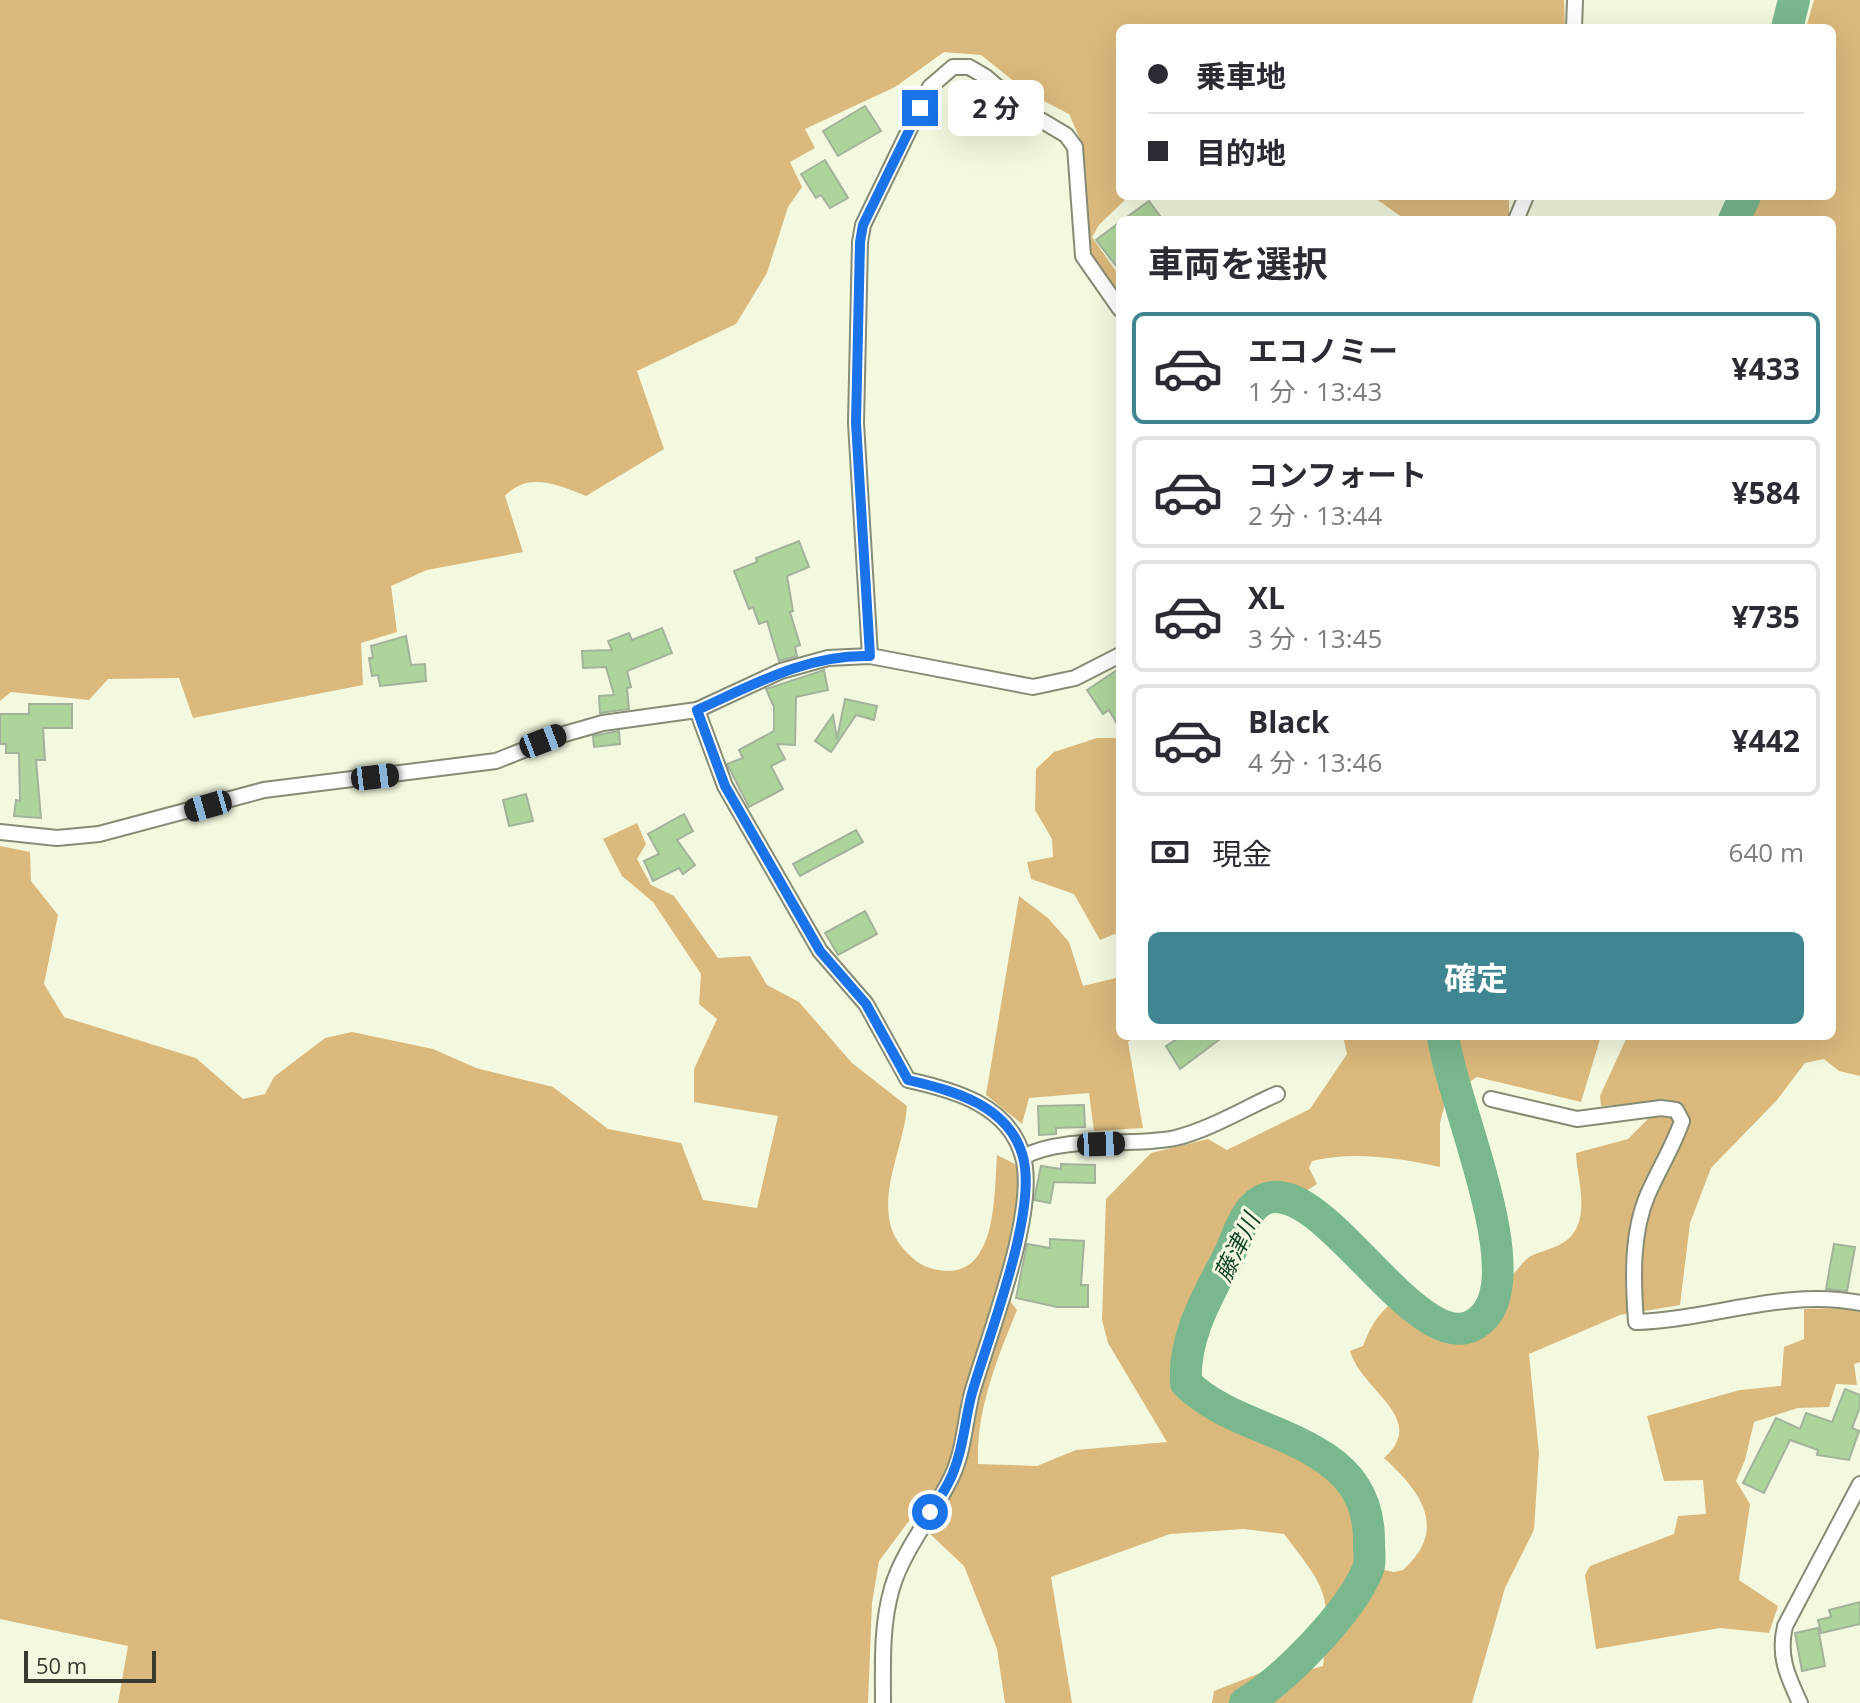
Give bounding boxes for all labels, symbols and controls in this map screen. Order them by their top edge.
text: 乗車地 [1196,55,1286,96]
callout: 2 分 [948,80,1044,136]
route end [902,90,938,126]
text: 2 分 [972,90,1020,126]
text: 目的地 [1196,132,1286,173]
text: 車両を選択 [1148,239,1328,288]
text: エコノミー [1248,330,1398,371]
icon: car [1152,332,1224,404]
text: ¥433 [1731,348,1800,389]
text: 1 分 · 13:43 [1248,373,1382,409]
text: コンフォート [1248,454,1427,495]
icon: car [1152,456,1224,528]
text: ¥584 [1731,472,1800,513]
text: 2 分 · 13:44 [1248,497,1382,533]
text: XL [1248,577,1285,618]
icon: car [1152,580,1224,652]
text: ¥735 [1731,596,1800,637]
text: 3 分 · 13:45 [1248,620,1382,656]
text: Black [1248,701,1329,742]
icon: car [1152,704,1224,776]
text: ¥442 [1731,720,1800,761]
car [516,721,570,761]
text: 4 分 · 13:46 [1248,744,1382,780]
car [350,762,400,792]
car [182,788,234,824]
icon: cash [1148,830,1192,874]
text: 現金 [1212,833,1272,874]
text: 640 m [1729,834,1804,870]
button: 確定 [1148,932,1804,1024]
car [1077,1131,1125,1157]
water label: 藤津川 [1205,1205,1268,1287]
route start [912,1494,948,1530]
scale bar [24,1647,156,1683]
text: 50 m [36,1650,87,1680]

